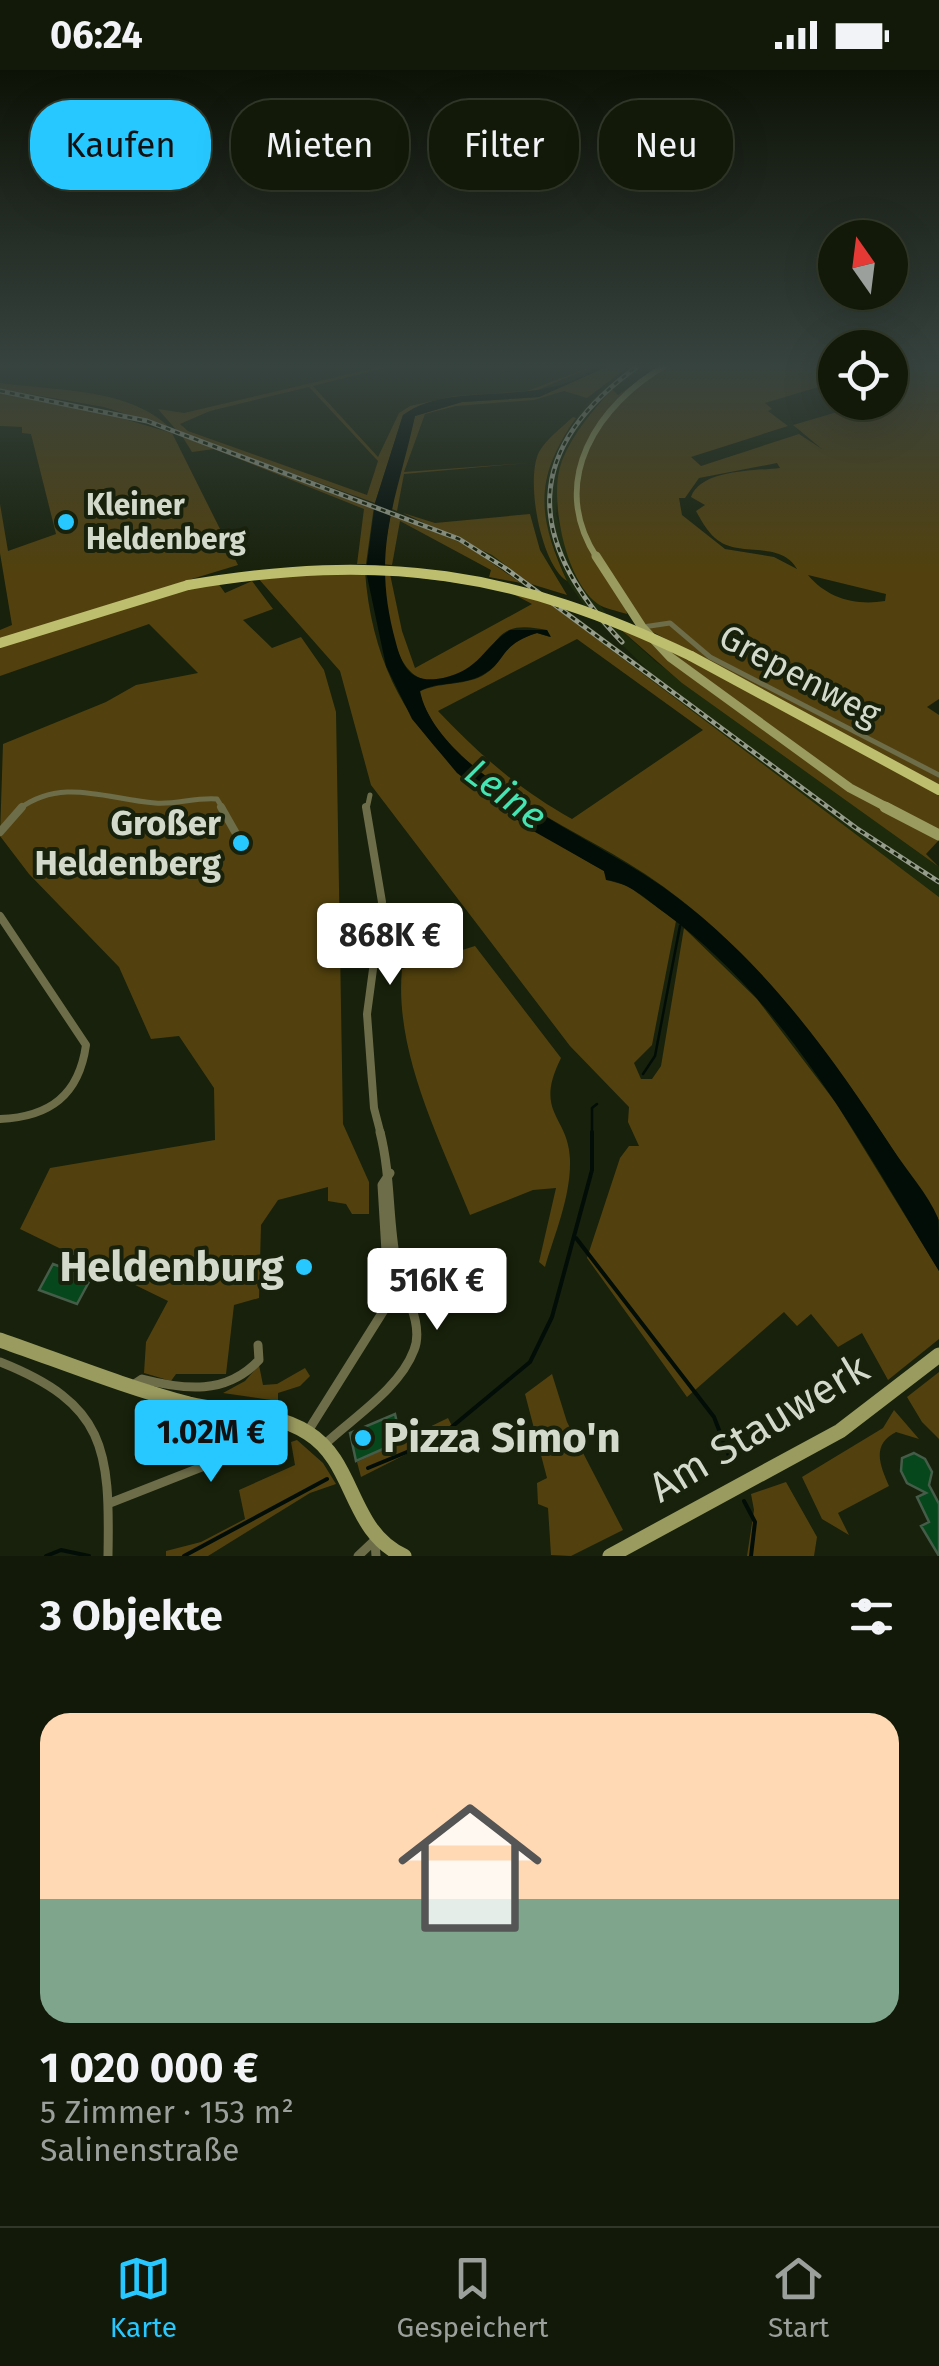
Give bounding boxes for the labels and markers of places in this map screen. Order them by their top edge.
place label: Kleiner Heldenberg [86,487,246,557]
marker: Kleiner Heldenberg [55,511,77,533]
place label: Großer Heldenberg [35,802,222,884]
marker: Großer Heldenberg [230,832,252,854]
pin: 868K € [309,903,471,988]
place label: Heldenburg [59,1242,285,1292]
pin: 516K € [356,1248,518,1333]
marker: Heldenburg [293,1256,315,1278]
pin: 1.02M € [119,1400,303,1485]
place label: Pizza Simo'n [383,1413,621,1463]
marker: Pizza Simo'n [352,1427,374,1449]

